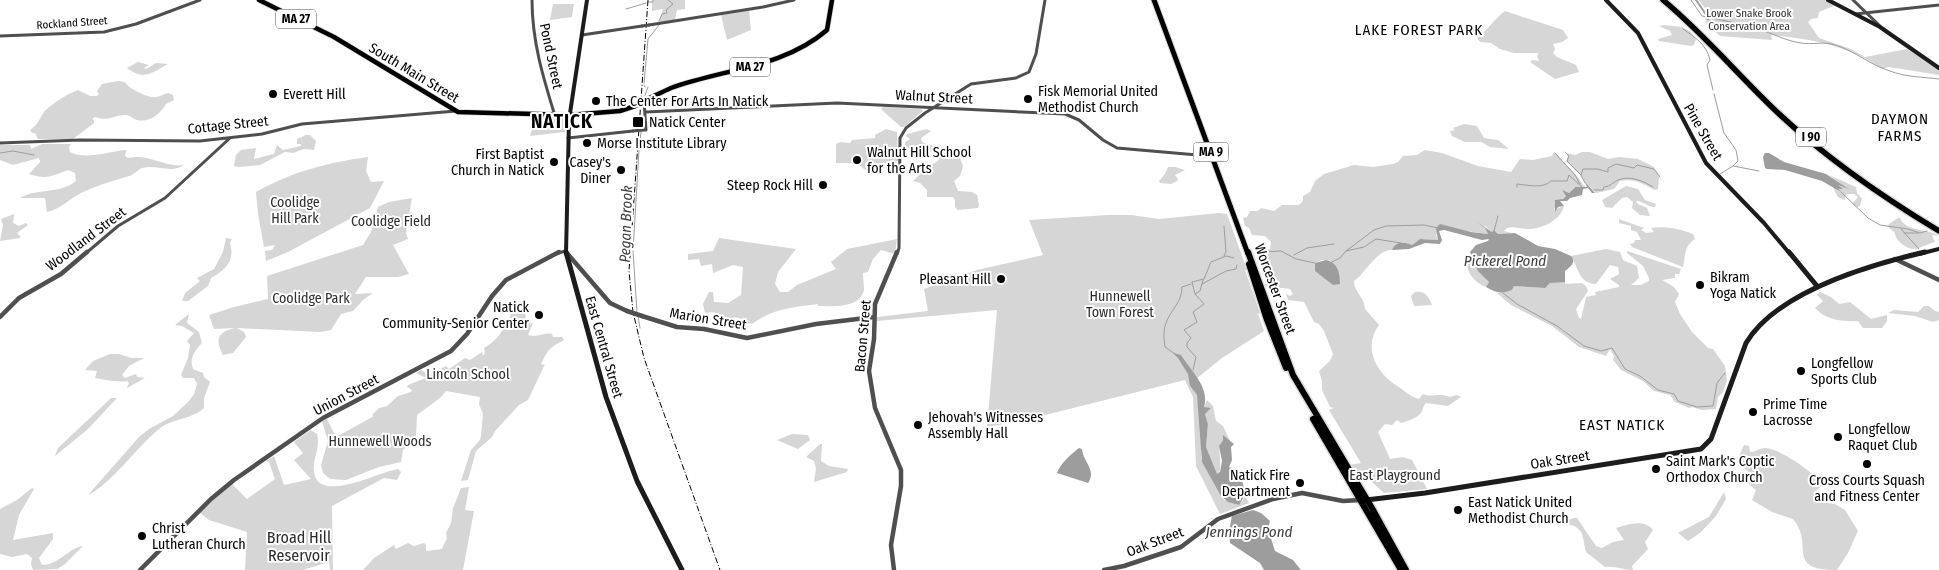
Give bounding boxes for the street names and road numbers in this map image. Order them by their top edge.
road number: MA 27 [276,10,316,28]
street label: Rockland Street [36,14,108,32]
street label: Pond Street [536,22,566,91]
street label: South Main Street [366,39,463,107]
road number: MA 27 [730,58,770,76]
street label: Walnut Street [895,86,974,108]
street label: Pine Street [1680,101,1726,164]
street label: Cottage Street [187,112,270,138]
road number: I 90 [1796,128,1826,146]
road number: MA 9 [1194,142,1228,162]
street label: Woodland Street [43,203,130,275]
street label: Worcester Street [1251,242,1299,337]
street label: East Central Street [581,294,627,400]
street label: Bacon Street [851,299,875,373]
street label: Marion Street [668,305,748,334]
street label: Union Street [310,370,382,419]
street label: Oak Street [1529,447,1591,473]
street label: Oak Street [1124,523,1186,561]

